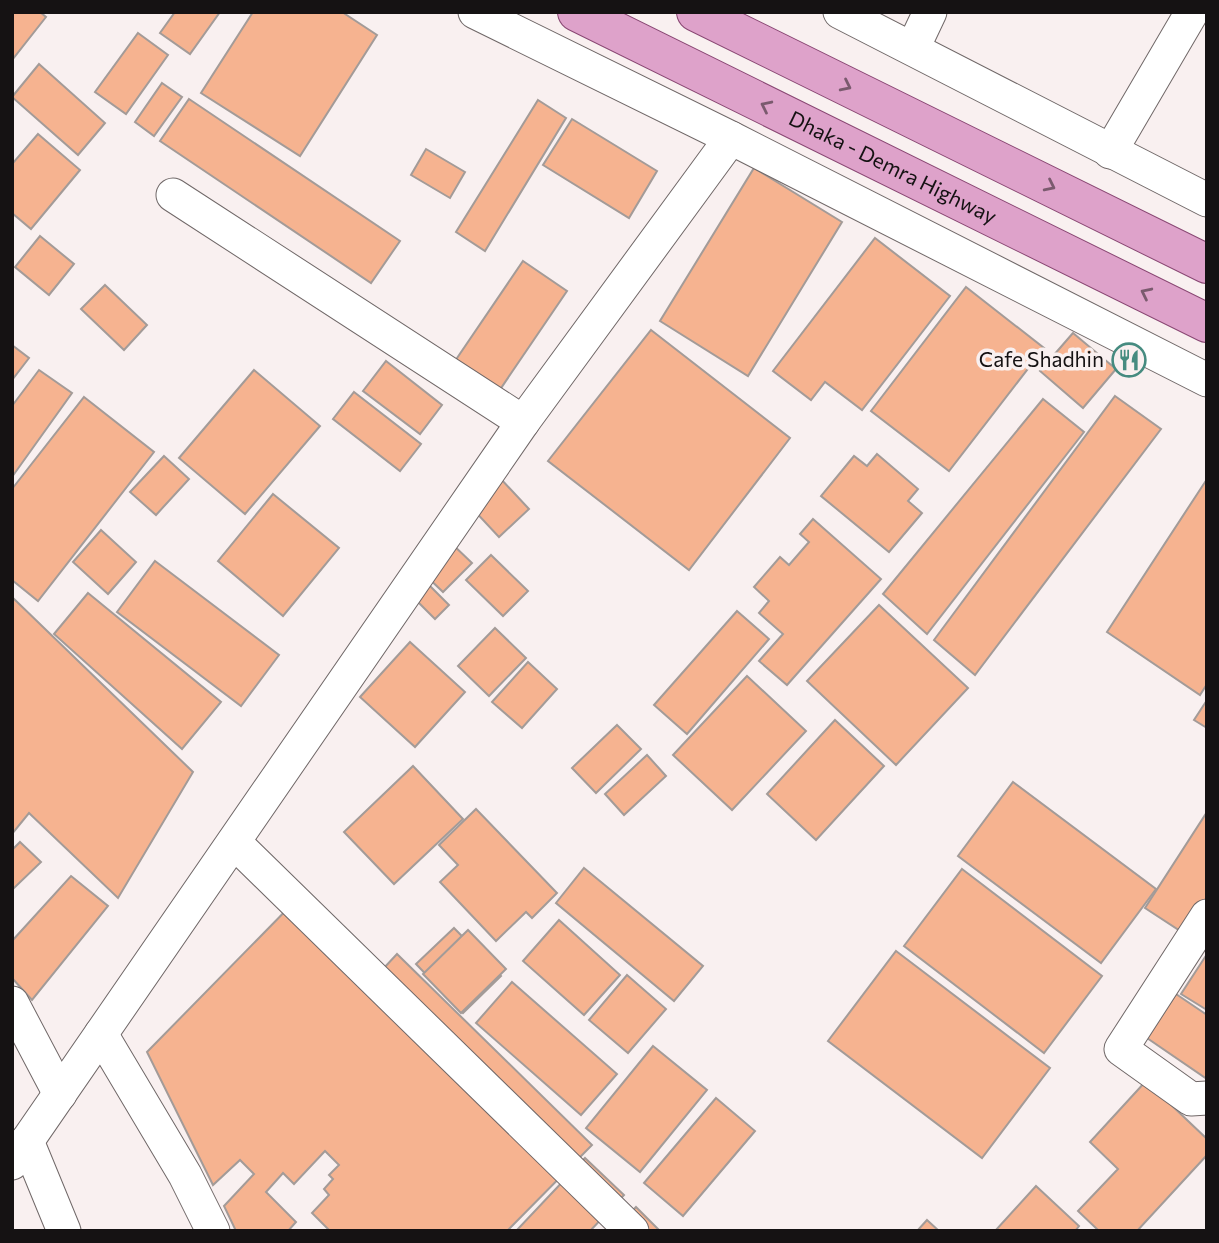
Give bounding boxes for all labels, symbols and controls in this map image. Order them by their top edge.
one-way arrow [839,77,851,91]
one-way arrow [761,100,773,114]
street label: Dhaka - Demra Highway [785,105,1001,228]
one-way arrow [1043,178,1055,192]
one-way arrow [1141,288,1153,302]
restaurant icon: Cafe Shadhin [1110,341,1148,379]
place label: Cafe Shadhin [979,346,1104,371]

